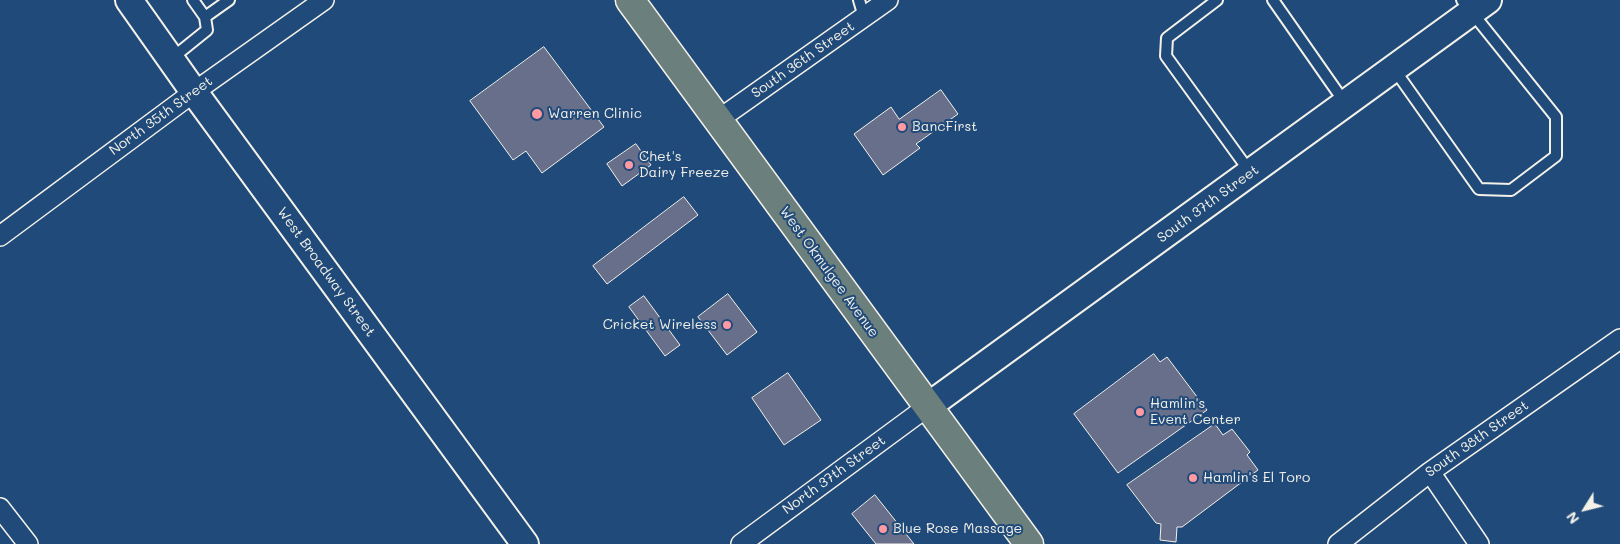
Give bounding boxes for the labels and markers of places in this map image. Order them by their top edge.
place label: Warren Clinic [548,106,642,122]
marker: Warren Clinic [530,107,544,121]
place label: BancFirst [912,119,978,135]
marker: BancFirst [896,121,908,133]
place label: Chet's Dairy Freeze [639,149,729,182]
marker: Chet's Dairy Freeze [623,159,635,171]
place label: Cricket Wireless [603,317,717,333]
marker: Cricket Wireless [721,319,733,331]
place label: Hamlin's Event Center [1150,396,1241,428]
marker: Hamlin's Event Center [1134,406,1146,418]
place label: Hamlin's El Toro [1203,470,1310,486]
marker: Hamlin's El Toro [1187,472,1199,484]
place label: Blue Rose Massage [893,521,1022,537]
marker: Blue Rose Massage [877,523,889,535]

